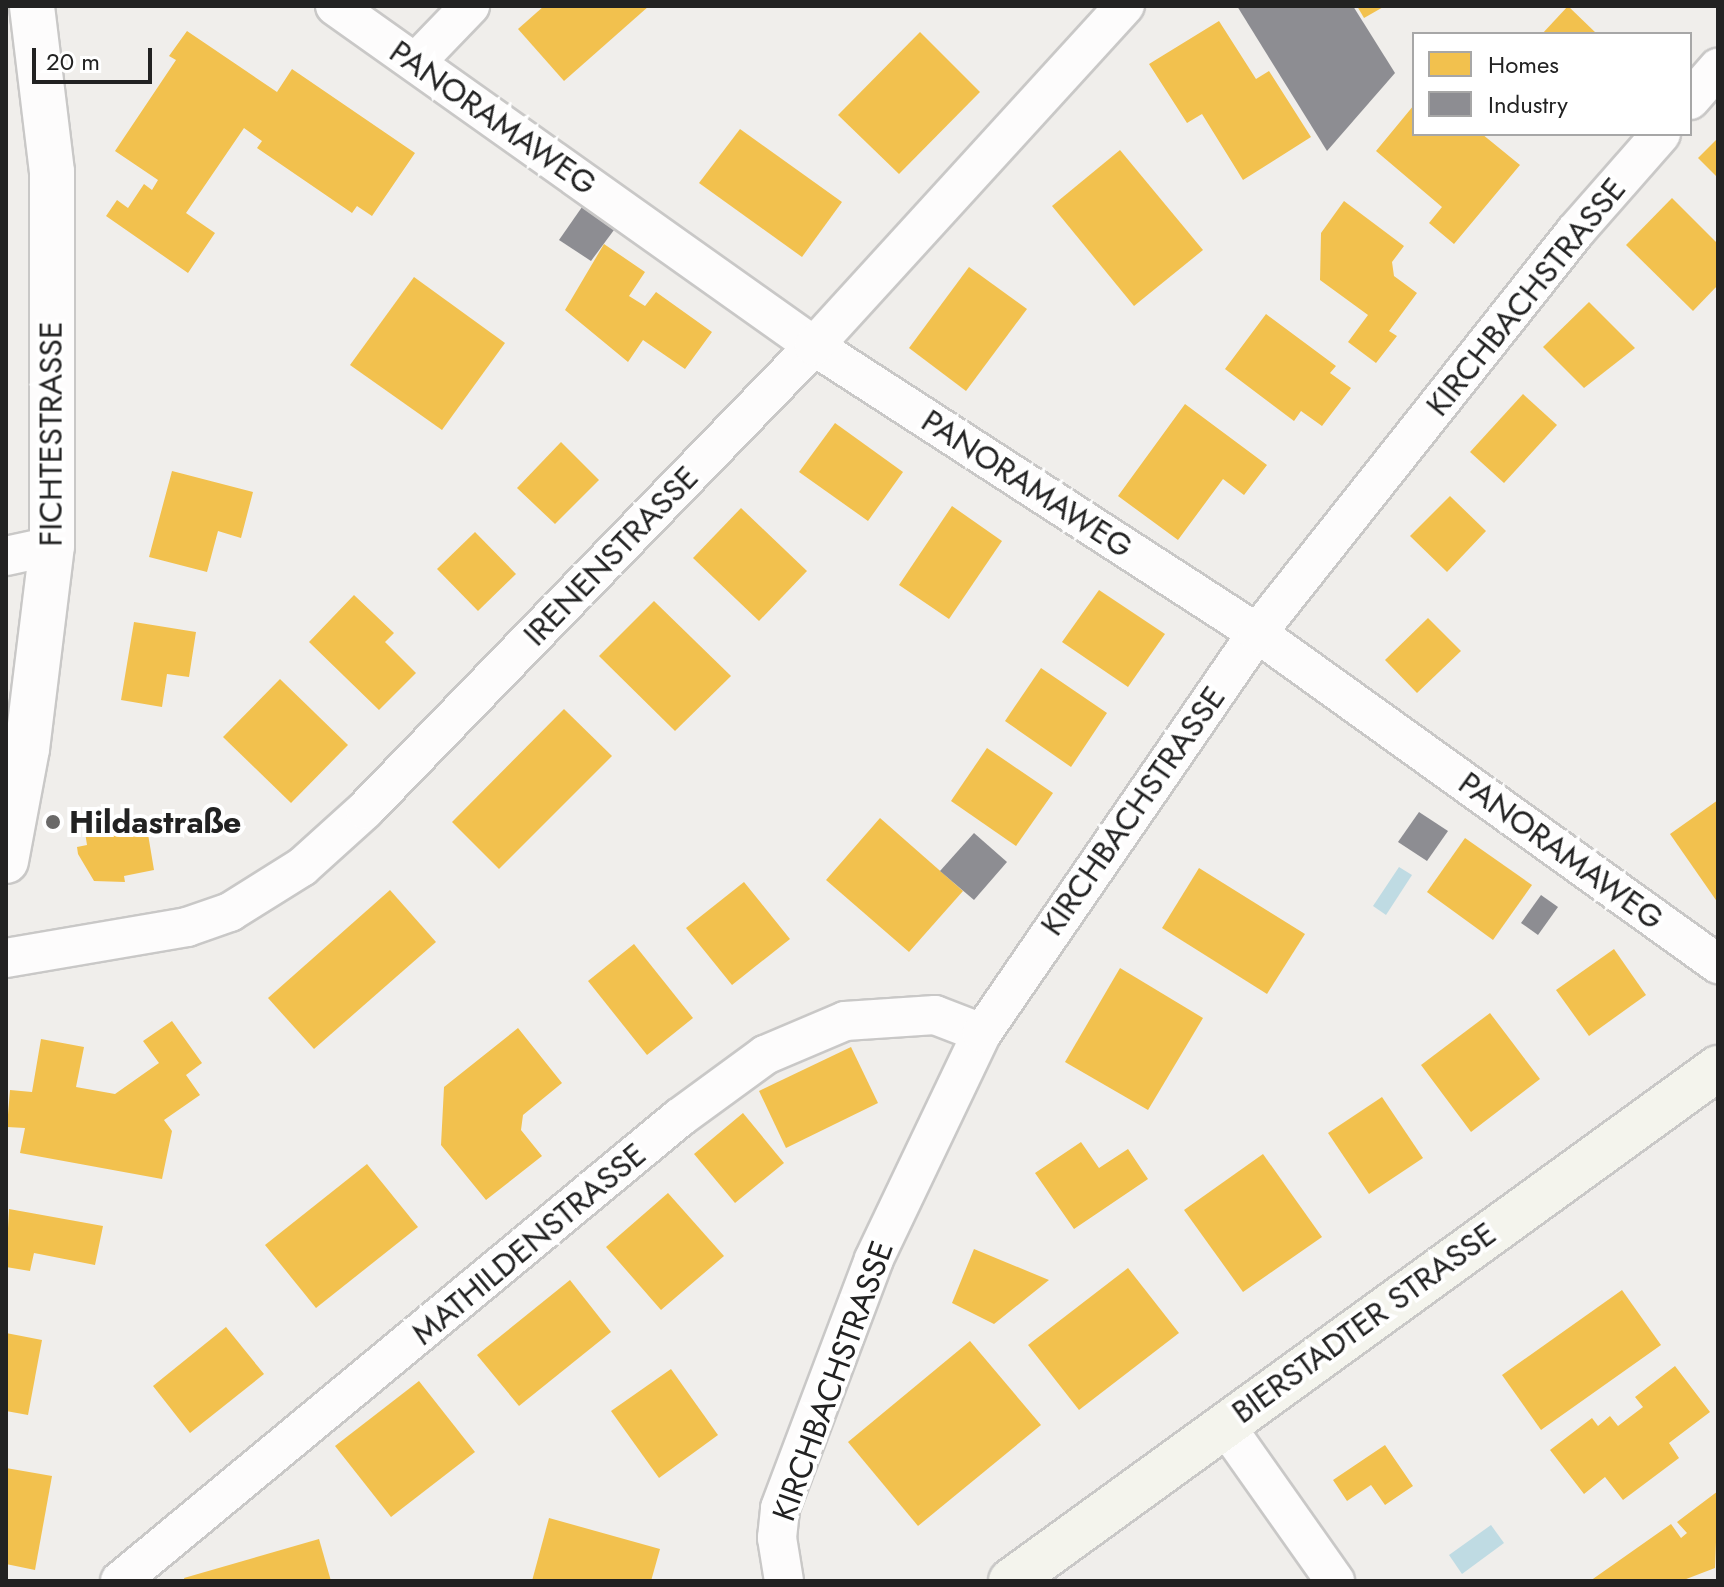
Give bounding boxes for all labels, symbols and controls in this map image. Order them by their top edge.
scale bar [36,32,156,82]
street label: PANORAMAWEG [382,32,604,204]
legend [1412,32,1692,136]
text: 20 m [46,44,100,79]
text: Homes [1488,47,1559,82]
text: Industry [1488,87,1568,122]
street label: KIRCHBACHSTRASSE [1418,170,1634,424]
street label: FICHTESTRASSE [32,321,70,547]
street label: PANORAMAWEG [914,402,1140,566]
street label: IRENENSTRASSE [516,458,706,654]
street label: KIRCHBACHSTRASSE [1033,679,1233,943]
street label: PANORAMAWEG [1451,764,1671,938]
place label: Hildastraße [69,803,241,841]
marker: Hildastraße [44,813,62,831]
street label: MATHILDENSTRASSE [404,1135,654,1353]
street label: BIERSTADTER STRASSE [1225,1214,1503,1432]
street label: KIRCHBACHSTRASSE [764,1236,902,1526]

